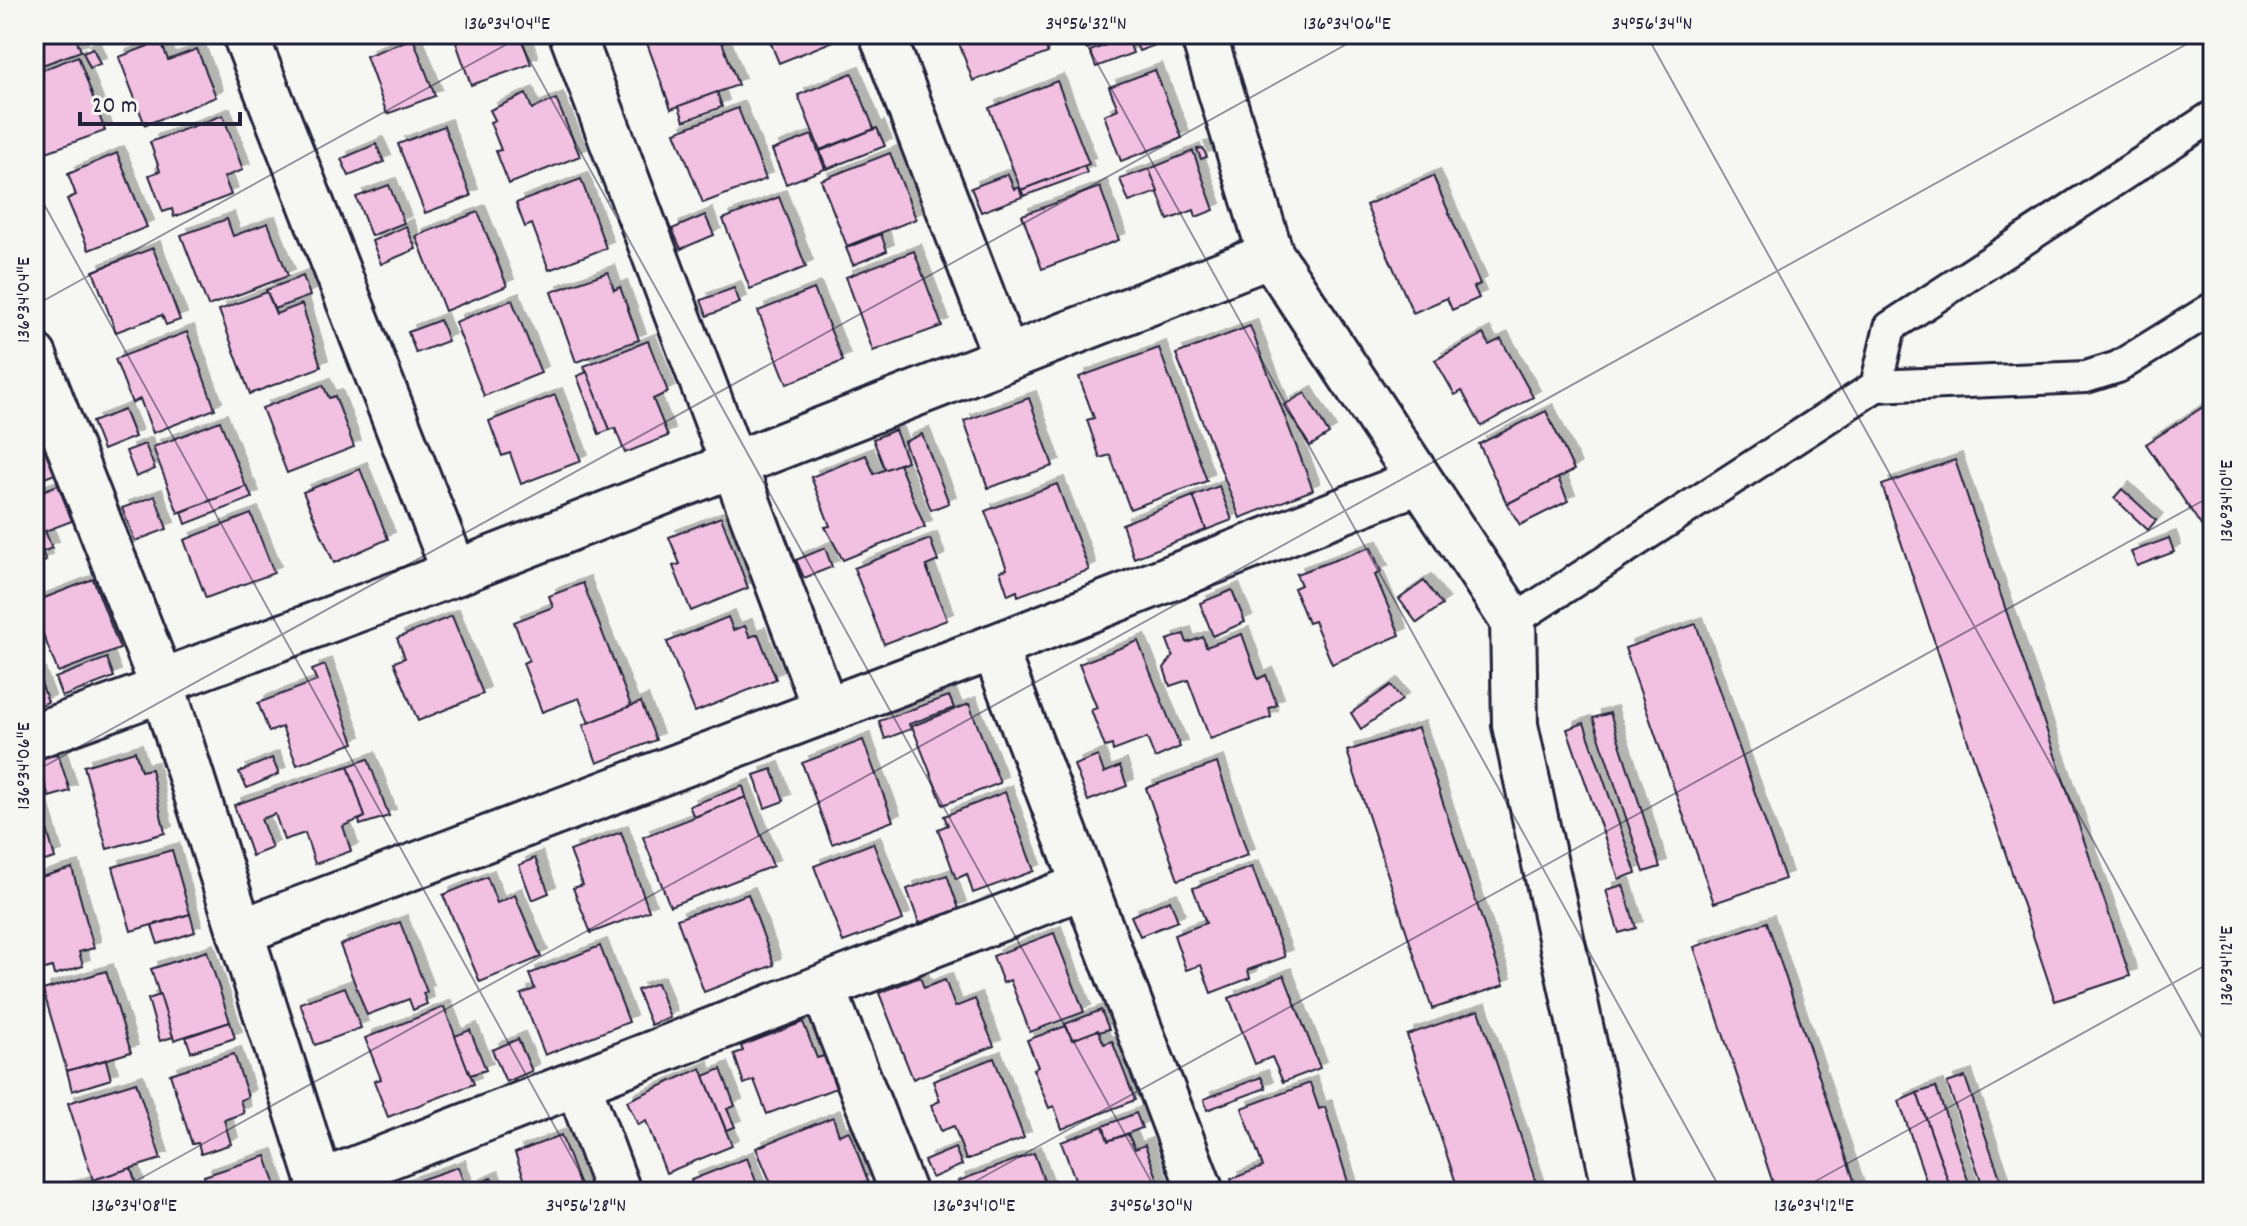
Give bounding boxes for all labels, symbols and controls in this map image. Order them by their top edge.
text: 136°34'04"E [464,11,550,39]
text: 34°56'32"N [1045,11,1127,39]
text: 136°34'06"E [1303,11,1391,39]
text: 34°56'34"N [1612,11,1692,39]
scale bar [80,76,240,126]
text: 20 m [92,90,138,124]
text: 136°34'04"E [11,257,39,343]
text: 136°34'10"E [2214,460,2242,542]
text: 136°34'06"E [11,722,39,810]
text: 136°34'12"E [2214,926,2242,1006]
text: 136°34'08"E [91,1193,177,1221]
text: 34°56'28"N [546,1193,626,1221]
text: 136°34'10"E [933,1193,1015,1221]
text: 34°56'30"N [1109,1193,1193,1221]
text: 136°34'12"E [1774,1193,1854,1221]

